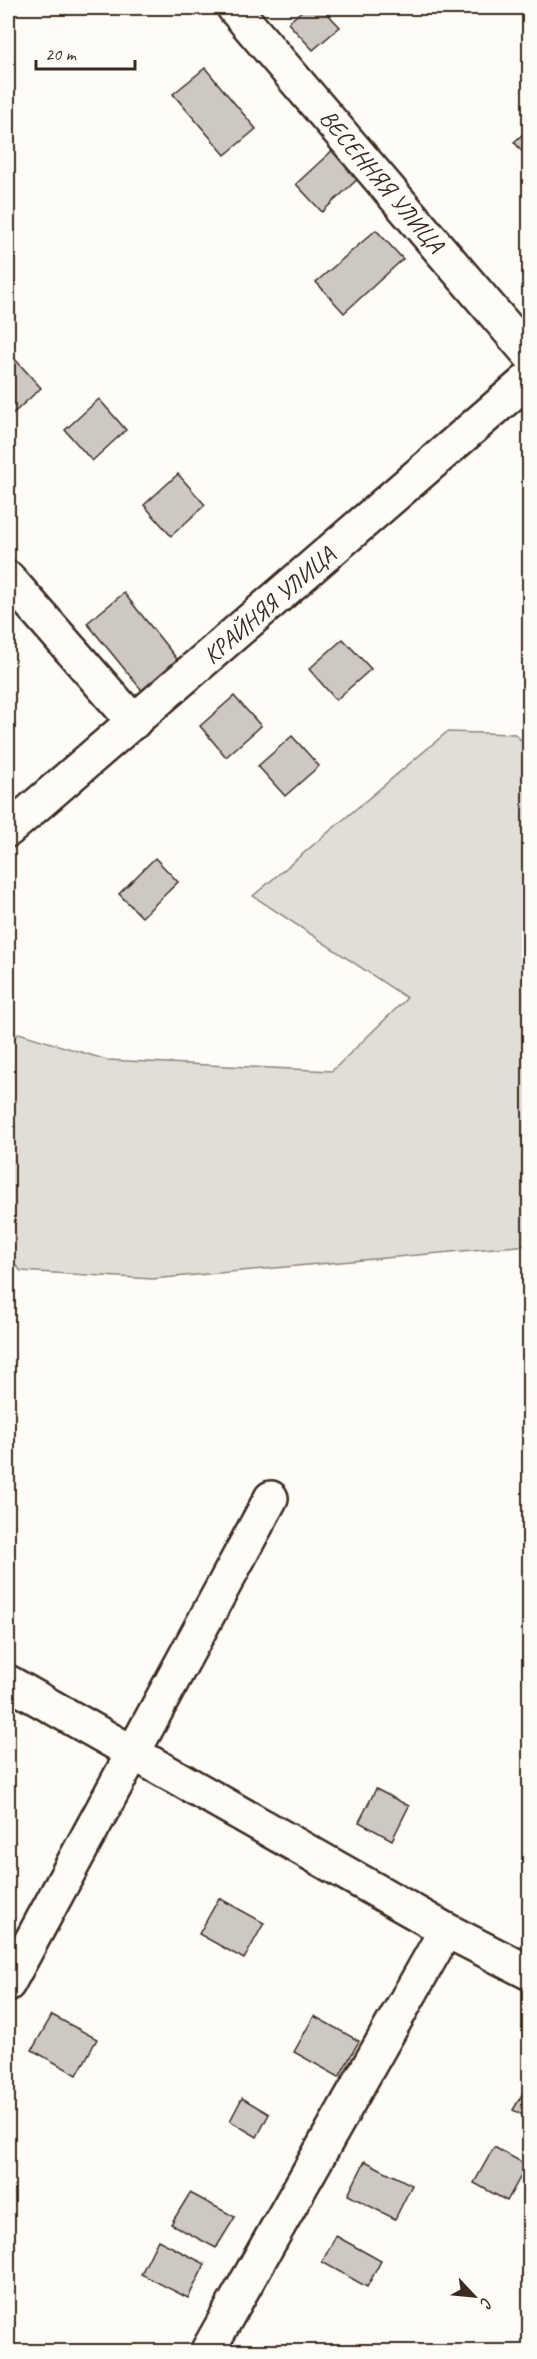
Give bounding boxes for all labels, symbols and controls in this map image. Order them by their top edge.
scale bar [36,33,135,71]
text: 20 m [45,43,78,65]
street label: ВЕСЕННЯЯ УЛИЦА [313,103,451,259]
street label: КРАЙНЯЯ УЛИЦА [197,539,342,670]
north arrow [444,2266,504,2326]
text: С [475,2294,497,2312]

